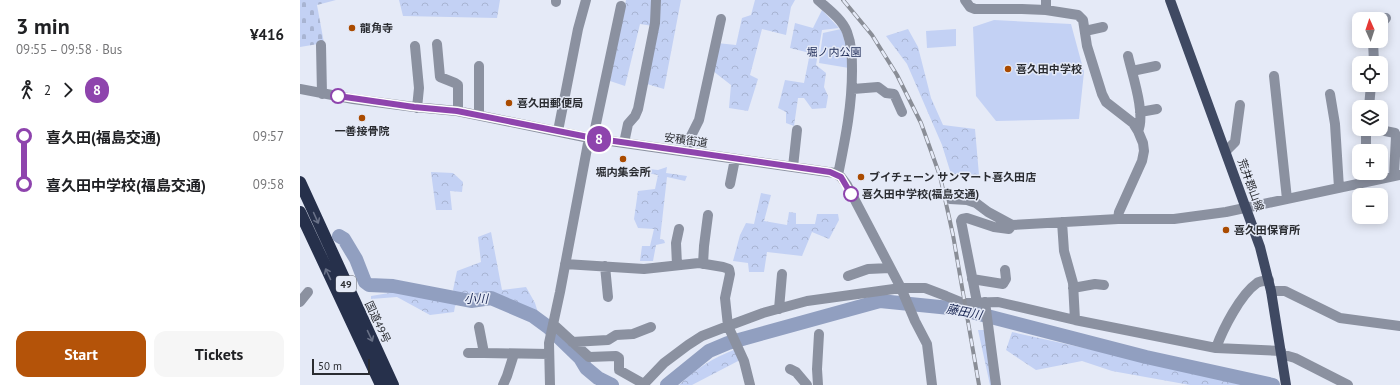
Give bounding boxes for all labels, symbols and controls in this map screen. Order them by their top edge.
text: 3 min [16,12,70,40]
north arrow [1352,12,1388,48]
map controls [1352,12,1388,224]
place label: 龍角寺 [360,21,393,35]
marker: 龍角寺 [347,23,357,33]
text: ¥416 [250,25,284,44]
text: 09:55 – 09:58 · Bus [16,41,122,58]
park label: 堀ノ内公園 [807,45,862,59]
button: locate [1352,56,1388,92]
place label: 喜久田中学校 [1016,62,1082,76]
marker: 喜久田中学校 [1003,64,1013,74]
icon: walk [16,79,38,101]
icon: forward [57,79,79,101]
text: 8 [93,81,101,99]
text: 2 [44,82,51,99]
unlabelled marker [330,88,346,104]
place label: 喜久田郵便局 [517,96,583,110]
marker: 喜久田郵便局 [504,98,514,108]
button: layers [1352,100,1388,136]
marker: 一善接骨院 [357,113,367,123]
place label: 一善接骨院 [335,124,390,138]
line badge: 8 [586,126,612,152]
text: 喜久田(福島交通) [46,128,161,147]
text: 09:57 [253,128,284,145]
text: 8 [595,130,603,148]
street label: 安積街道 [663,130,709,150]
button: + [1352,144,1388,180]
marker: 堀内集会所 [618,154,628,164]
street label: 荒井郡山線 [1235,157,1267,213]
place label: 堀内集会所 [596,165,651,179]
place label: ブイチェーン サンマート喜久田店 [869,170,1036,184]
marker: ブイチェーン サンマート喜久田店 [856,172,866,182]
text: 喜久田中学校(福島交通) [46,176,206,195]
text: 09:58 [253,176,284,193]
marker: 喜久田中学校(福島交通) [843,186,859,202]
place label: 喜久田中学校(福島交通) [862,187,979,201]
button: − [1352,188,1388,224]
one-way arrow [312,212,320,224]
place label: 喜久田保育所 [1234,223,1300,237]
marker: 喜久田保育所 [1221,225,1231,235]
one-way arrow [324,268,331,280]
road number: 49 [336,276,356,292]
water label: 小川 [464,291,490,306]
street label: 国道49号 [362,299,394,345]
water label: 藤田川 [945,301,985,323]
one-way arrow [367,330,374,342]
button: Start [16,331,146,377]
button: Tickets [154,331,284,377]
scale bar [312,357,370,376]
text: 50 m [318,359,342,373]

